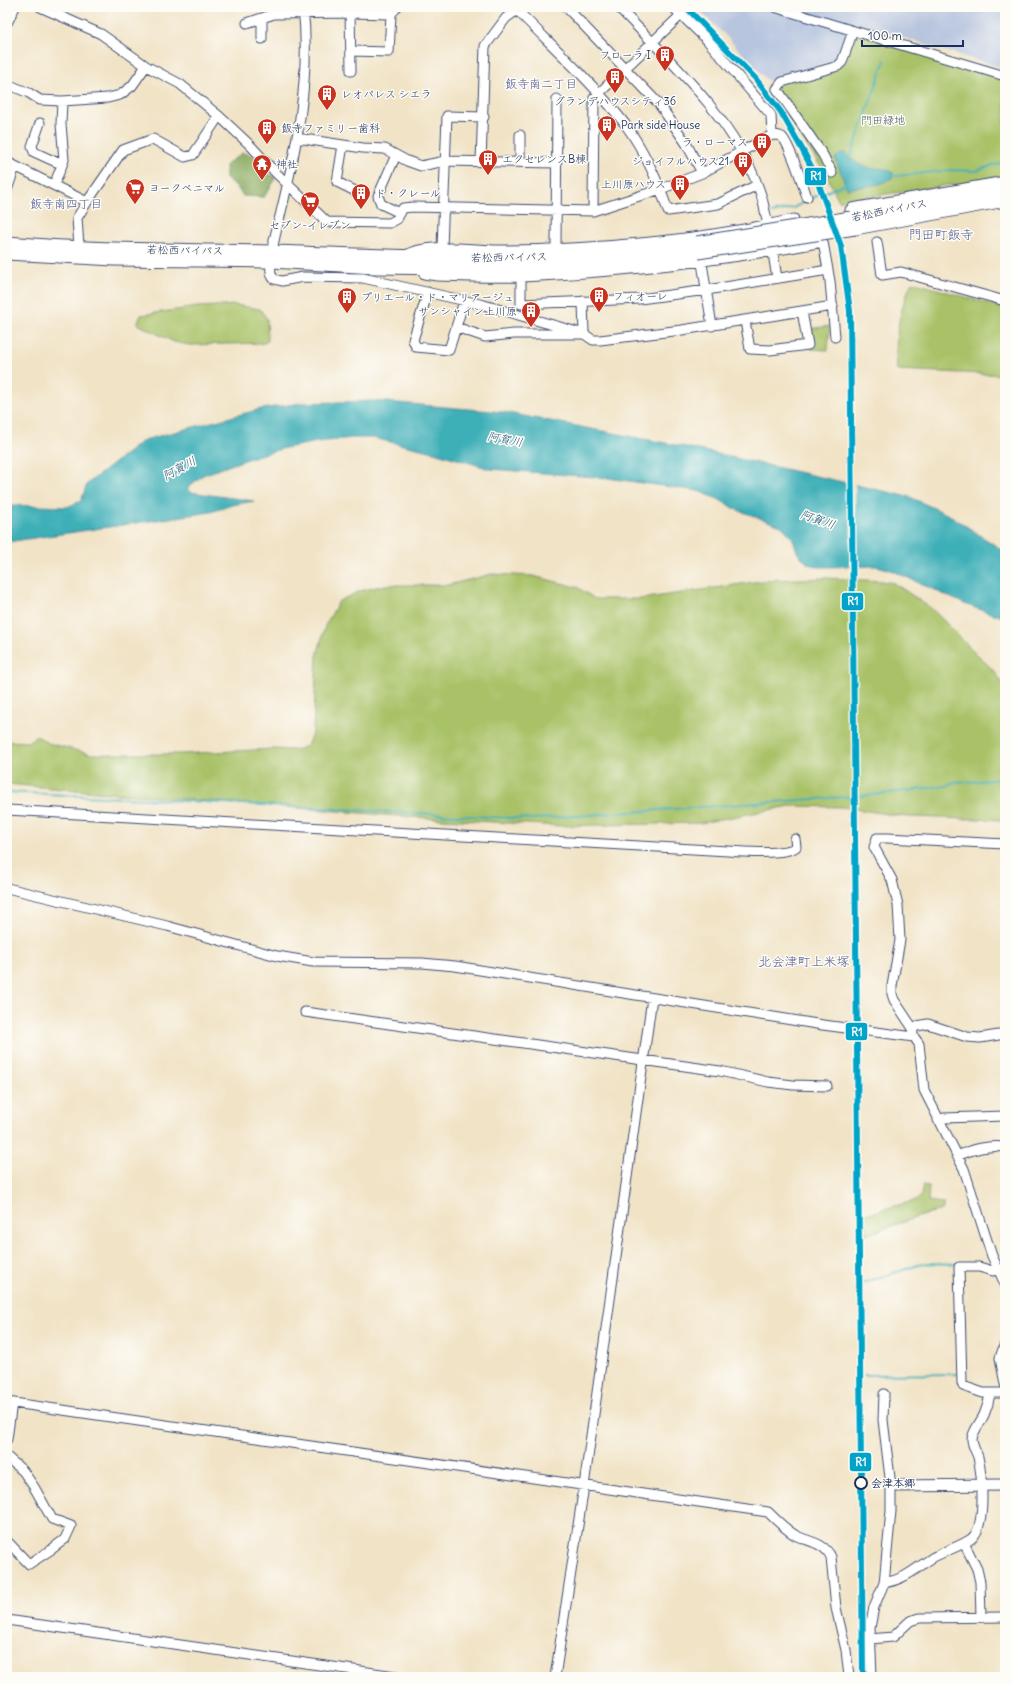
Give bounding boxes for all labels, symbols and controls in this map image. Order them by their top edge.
scale bar [862,22,963,48]
text: 100 m [868,28,902,43]
building icon: フローラ I [654,44,676,72]
place label: フローラ I [600,48,651,62]
building icon: グランデハウスシティ36 [604,66,626,94]
district label: 飯寺南二丁目 [505,76,577,91]
building icon: レオパレス シエラ [316,83,338,111]
place label: レオパレス シエラ [341,87,432,101]
place label: グランデハウスシティ36 [554,94,676,108]
park label: 門田緑地 [861,113,905,127]
building icon: Park side House [596,114,618,142]
building icon: 飯寺ファミリー歯科 [256,117,278,145]
place label: Park side House [621,118,700,132]
place label: 飯寺ファミリー歯科 [281,121,380,135]
building icon: ラ・ローマス [751,131,773,159]
place label: ラ・ローマス [682,135,748,149]
building icon: エクセレンスB棟 [477,148,499,176]
building icon: ジョイフルハウス21 [732,150,754,178]
place label: エクセレンスB棟 [502,152,586,166]
temple icon: 神社 [251,153,273,181]
place label: ジョイフルハウス21 [632,154,729,168]
place label: 神社 [276,157,298,171]
line badge: R1 [804,167,827,186]
text: R1 [810,169,822,183]
building icon: 上川原ハウス [669,173,691,201]
supermarket icon: ヨークベニマル [124,177,146,205]
place label: 上川原ハウス [601,177,666,191]
place label: ヨークベニマル [149,181,225,195]
building icon: ド・クレール [350,182,372,210]
place label: ド・クレール [375,186,441,200]
supermarket icon: セブン-イレブン [299,190,321,218]
district label: 飯寺南四丁目 [30,196,102,211]
street label: 若松西バイパス [850,196,928,224]
place label: セブン-イレブン [269,218,351,232]
district label: 門田町飯寺 [908,226,974,243]
street label: 若松西バイパス [146,242,224,258]
street label: 若松西バイパス [470,249,548,265]
building icon: フィオーレ [588,285,610,313]
building icon: プリエール・ド・マリアージュ [336,286,358,314]
place label: フィオーレ [613,289,668,303]
place label: プリエール・ド・マリアージュ [361,290,514,304]
building icon: サンシャイン上川原 [520,300,542,328]
place label: サンシャイン上川原 [418,304,517,318]
water label: 阿賀川 [486,428,524,450]
water label: 阿賀川 [160,453,198,483]
water label: 阿賀川 [799,506,837,532]
line badge: R1 [841,592,864,611]
text: R1 [847,594,859,608]
district label: 北会津町上米塚 [758,953,850,970]
line badge: R1 [845,1022,868,1041]
text: R1 [851,1025,863,1039]
line badge: R1 [849,1452,872,1472]
text: R1 [855,1455,867,1469]
marker: 会津本郷 [854,1476,868,1490]
place label: 会津本郷 [871,1476,915,1490]

